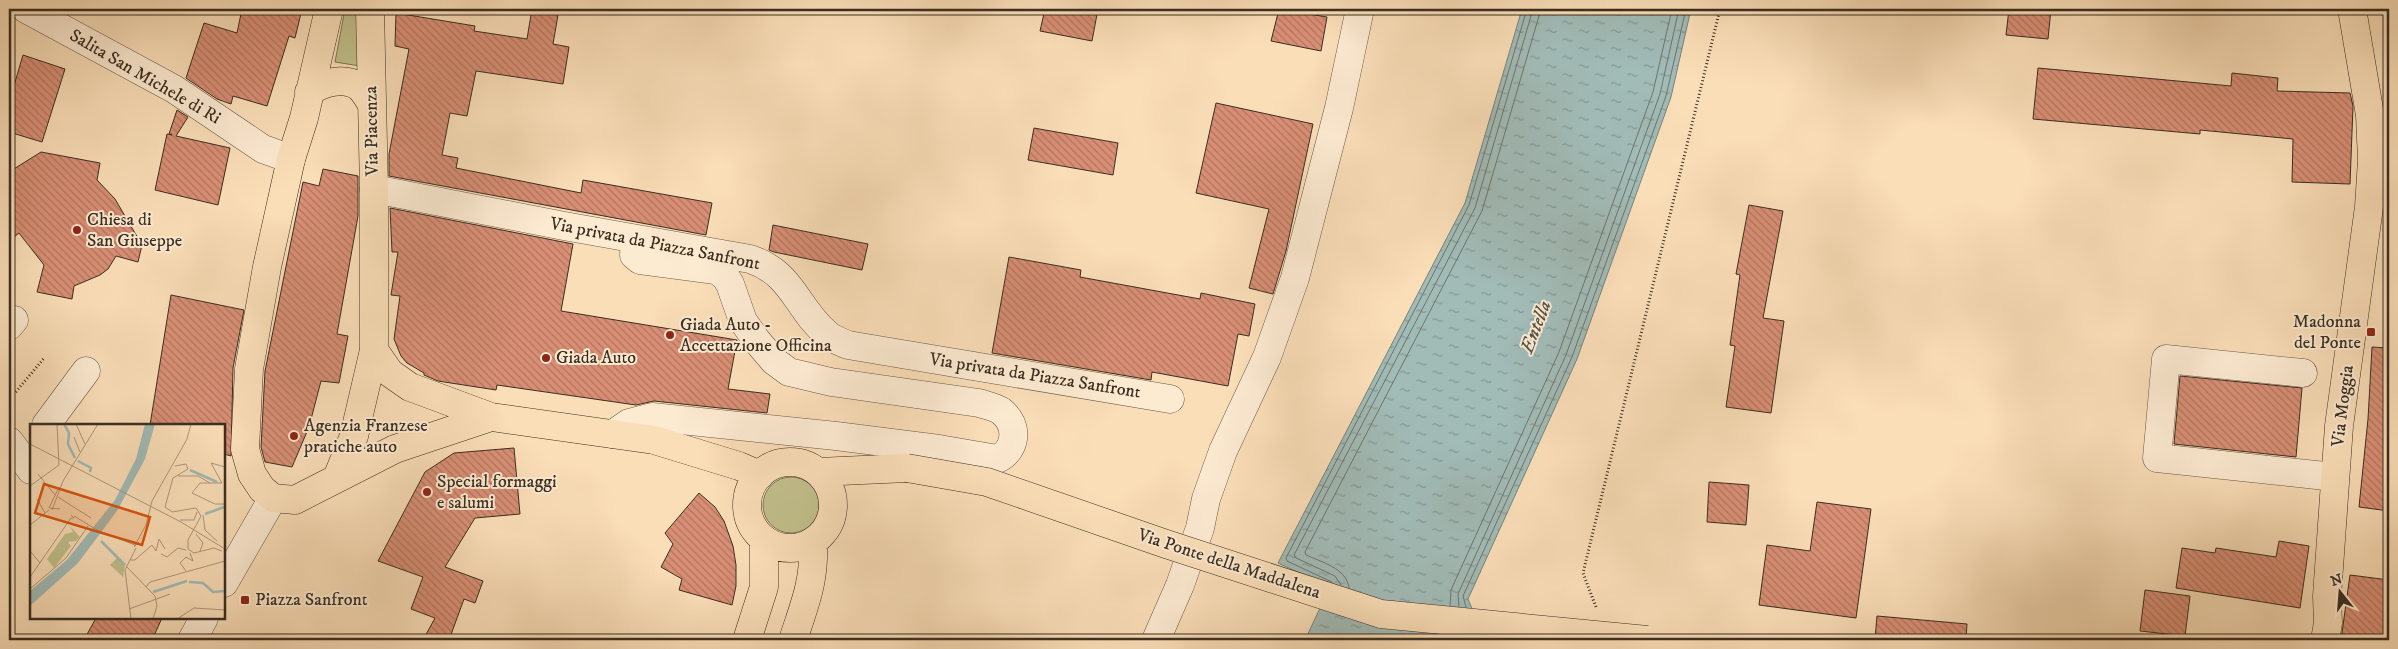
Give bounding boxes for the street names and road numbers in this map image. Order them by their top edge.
street label: Salita San Michele di Ri [65,25,225,129]
street label: Via Piacenza [360,85,384,177]
street label: Via privata da Piazza Sanfront [547,213,762,275]
street label: Via privata da Piazza Sanfront [927,348,1142,404]
street label: Via Moggia [2327,364,2359,449]
street label: Via Ponte della Maddalena [1134,524,1324,604]

